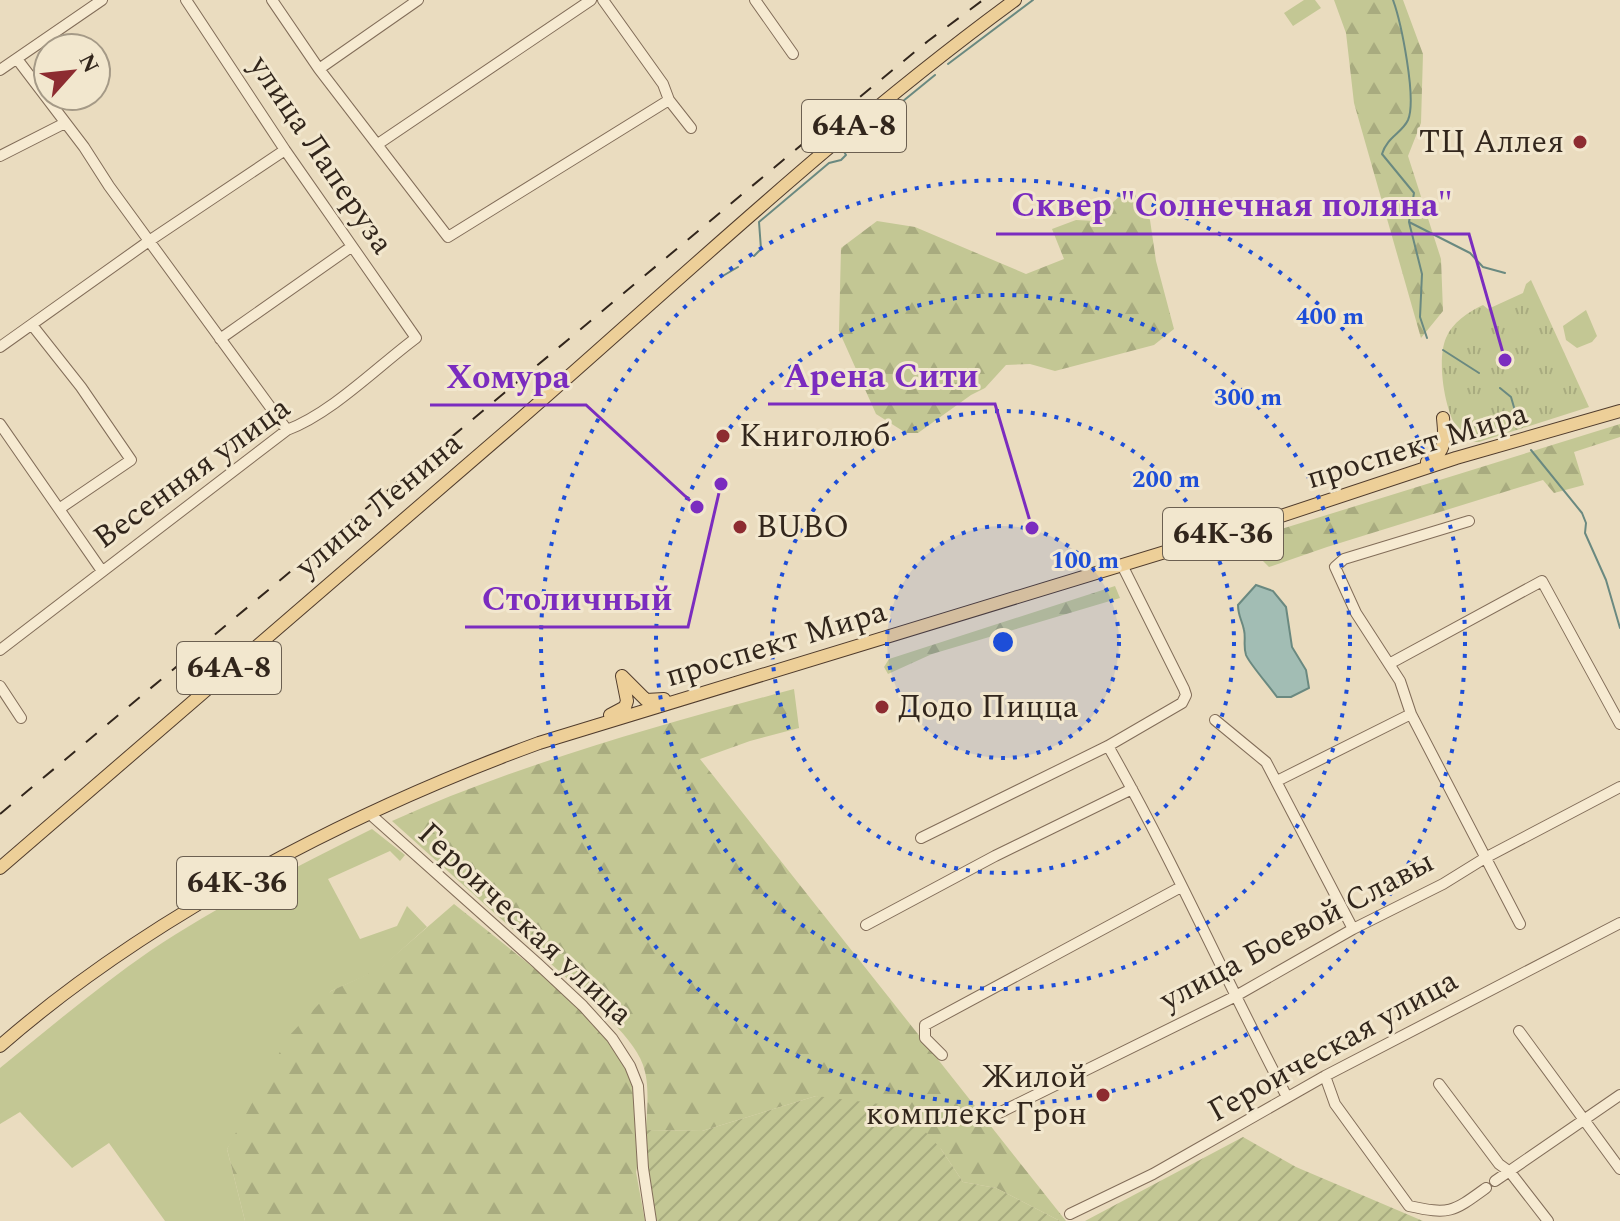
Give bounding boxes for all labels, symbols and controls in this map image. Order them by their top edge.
north arrow [32,32,112,112]
street label: улица Лаперуза [235,45,406,265]
text: N [70,48,107,79]
road number: 64А-8 [802,100,906,152]
place label: ТЦ Аллея [1419,118,1564,167]
marker: ТЦ Аллея [1571,133,1589,151]
callout: Сквер "Солнечная поляна" [996,176,1469,234]
text: Сквер "Солнечная поляна" [1011,180,1453,232]
text: 400 m [1296,299,1364,335]
callout: Арена Сити [768,346,995,404]
callout: Хомура [430,347,586,405]
text: Арена Сити [783,351,979,403]
text: Хомура [446,352,570,404]
text: 300 m [1214,380,1282,416]
street label: Весенняя улица [83,384,301,562]
street label: проспект Мира [1300,389,1534,503]
place label: Книголюб [739,412,891,461]
street label: улица Ленина [284,420,474,590]
marker: Книголюб [714,427,732,445]
text: 200 m [1132,462,1200,498]
place label: BUBO [756,503,849,552]
road number: 64К-36 [1163,508,1283,560]
marker: BUBO [731,518,749,536]
text: 100 m [1051,543,1119,579]
callout: Столичный [465,569,688,627]
text: Столичный [482,574,672,626]
street label: проспект Мира [659,587,893,701]
centre of rings [989,628,1017,656]
road number: 64А-8 [177,642,281,694]
place label: Додо Пицца [898,683,1079,732]
marker: Додо Пицца [873,698,891,716]
street label: Героическая улица [406,811,644,1038]
street label: улица Боевой Славы [1150,838,1443,1025]
road number: 64К-36 [177,857,297,909]
street label: Героическая улица [1199,957,1468,1135]
place label: Жилой комплекс Грон [866,1053,1087,1139]
marker: Жилой комплекс Грон [1094,1086,1112,1104]

